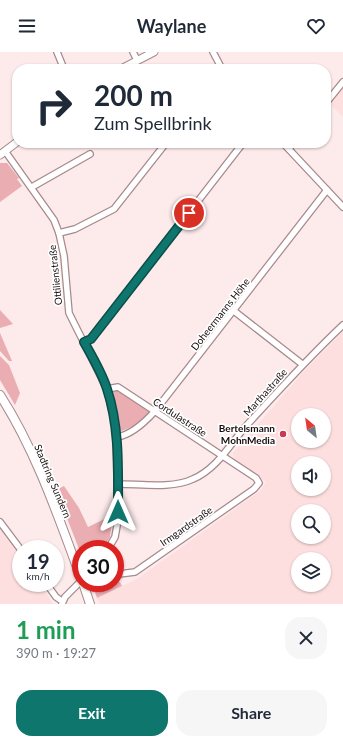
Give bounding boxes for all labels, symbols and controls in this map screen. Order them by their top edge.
icon: menu [16,15,38,37]
text: Waylane [137,15,206,37]
icon: heart [305,15,327,37]
text: 200 m [94,78,173,112]
icon: right [28,80,80,132]
text: Zum Spellbrink [94,112,212,134]
pin [172,196,206,230]
icon: arrive [178,202,200,224]
street label: Ottilienstraße [46,244,64,306]
street label: Doheermanns Höhe [188,276,252,352]
street label: Marthastraße [241,366,289,418]
street label: Cordulastraße [151,395,209,439]
north arrow [291,408,331,448]
map controls [291,408,331,592]
place label: Bertelsmann MohnMedia [219,422,275,446]
marker: Bertelsmann MohnMedia [278,429,288,439]
street label: Stadtring Sundern [32,442,74,520]
button: sound [291,456,331,496]
position arrow [97,491,139,533]
street label: Irmgardstraße [157,503,215,549]
button: search [291,504,331,544]
speed limit sign: 30 [72,540,124,592]
text: 19 [26,549,50,573]
button: layers [291,552,331,592]
text: km/h [26,570,50,582]
text: 1 min [16,615,76,644]
button: close [285,617,327,659]
text: 390 m · 19:27 [16,645,96,661]
button: Exit [16,690,168,736]
button: Share [176,690,327,736]

